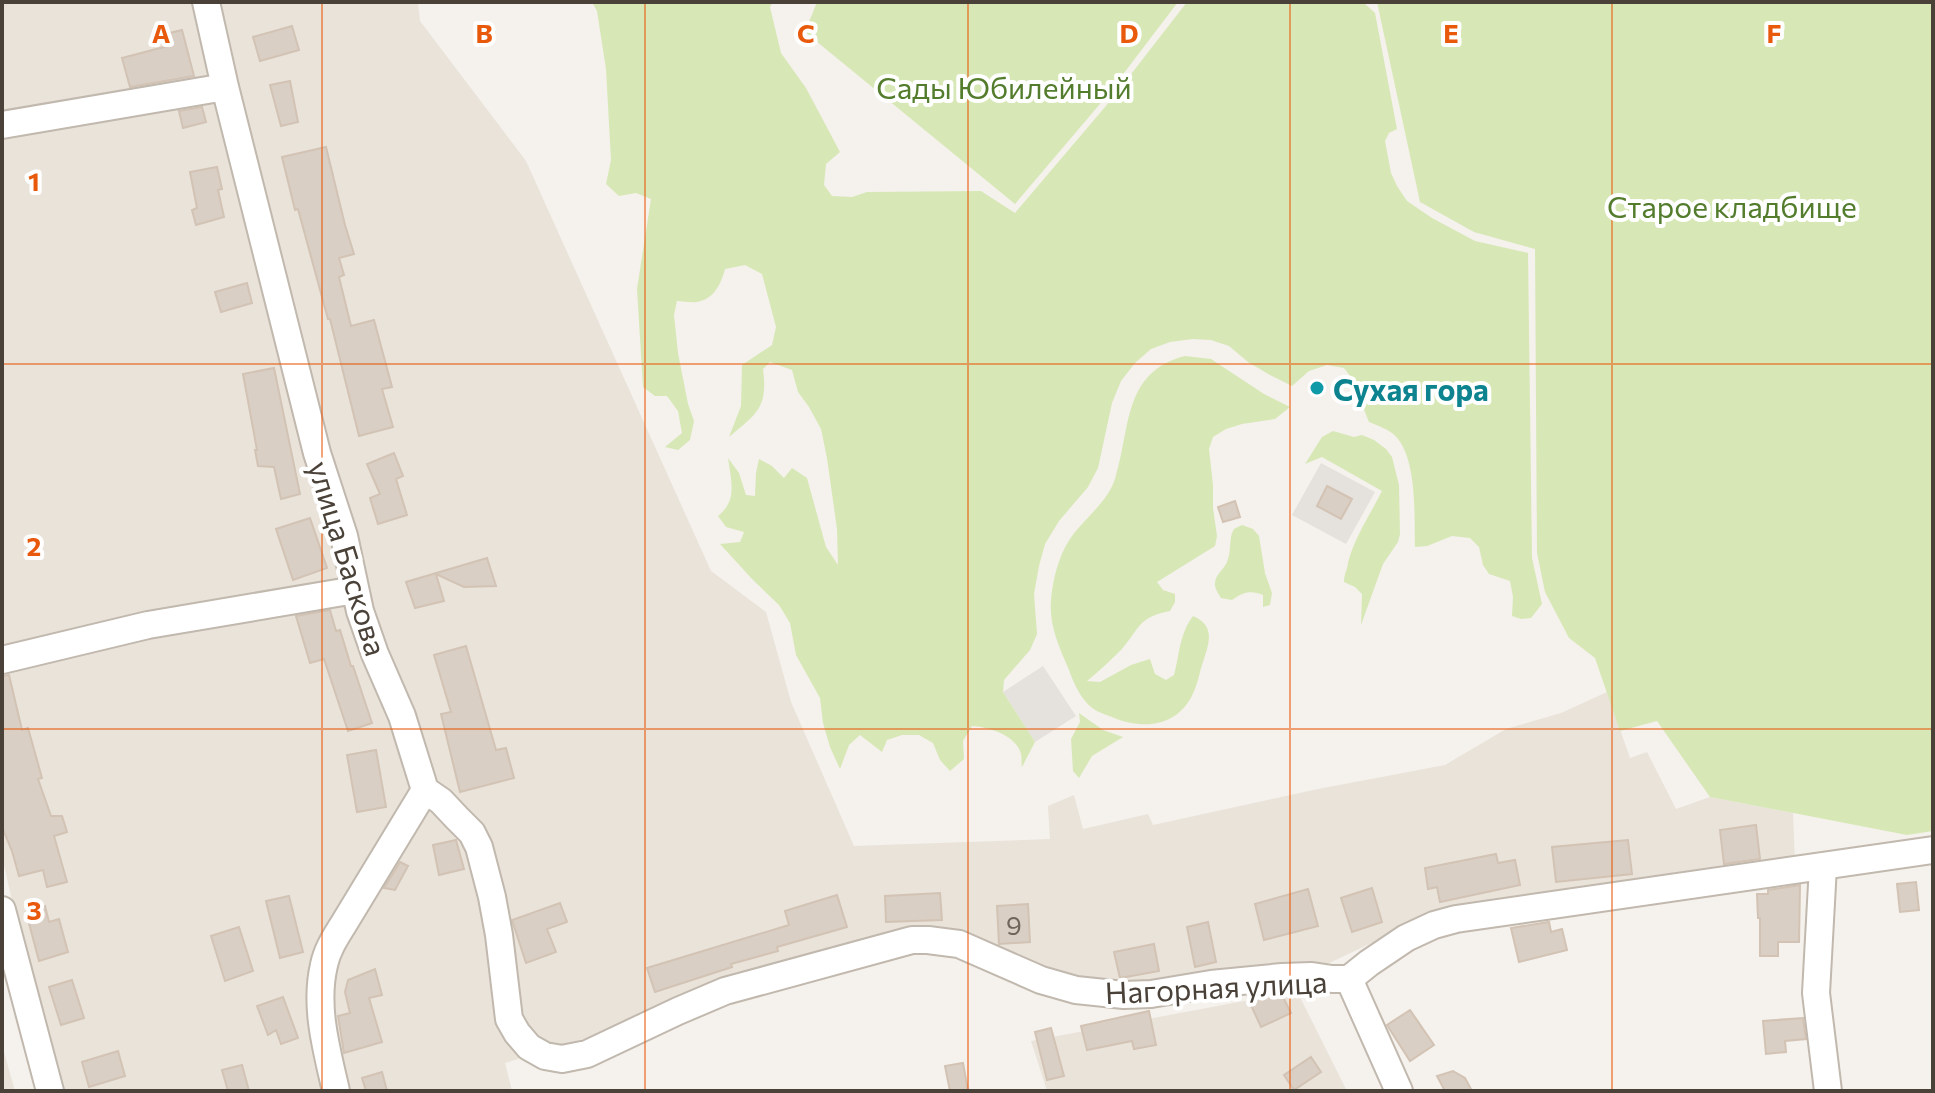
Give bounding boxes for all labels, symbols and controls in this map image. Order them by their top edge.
text: A [152,17,171,48]
text: B [475,17,493,48]
text: C [797,17,815,48]
text: D [1119,17,1139,48]
text: E [1443,17,1459,48]
text: F [1766,17,1782,48]
park label: Сады Юбилейный [876,68,1132,105]
text: 1 [28,165,40,196]
park label: Старое кладбище [1607,187,1857,224]
place label: Сухая гора [1333,370,1489,407]
marker: Сухая гора [1308,379,1326,397]
street label: улица Баскова [302,456,396,660]
text: 2 [27,530,41,561]
text: 3 [26,894,42,925]
house number: 9 [1006,909,1022,940]
street label: Нагорная улица [1104,962,1328,1010]

